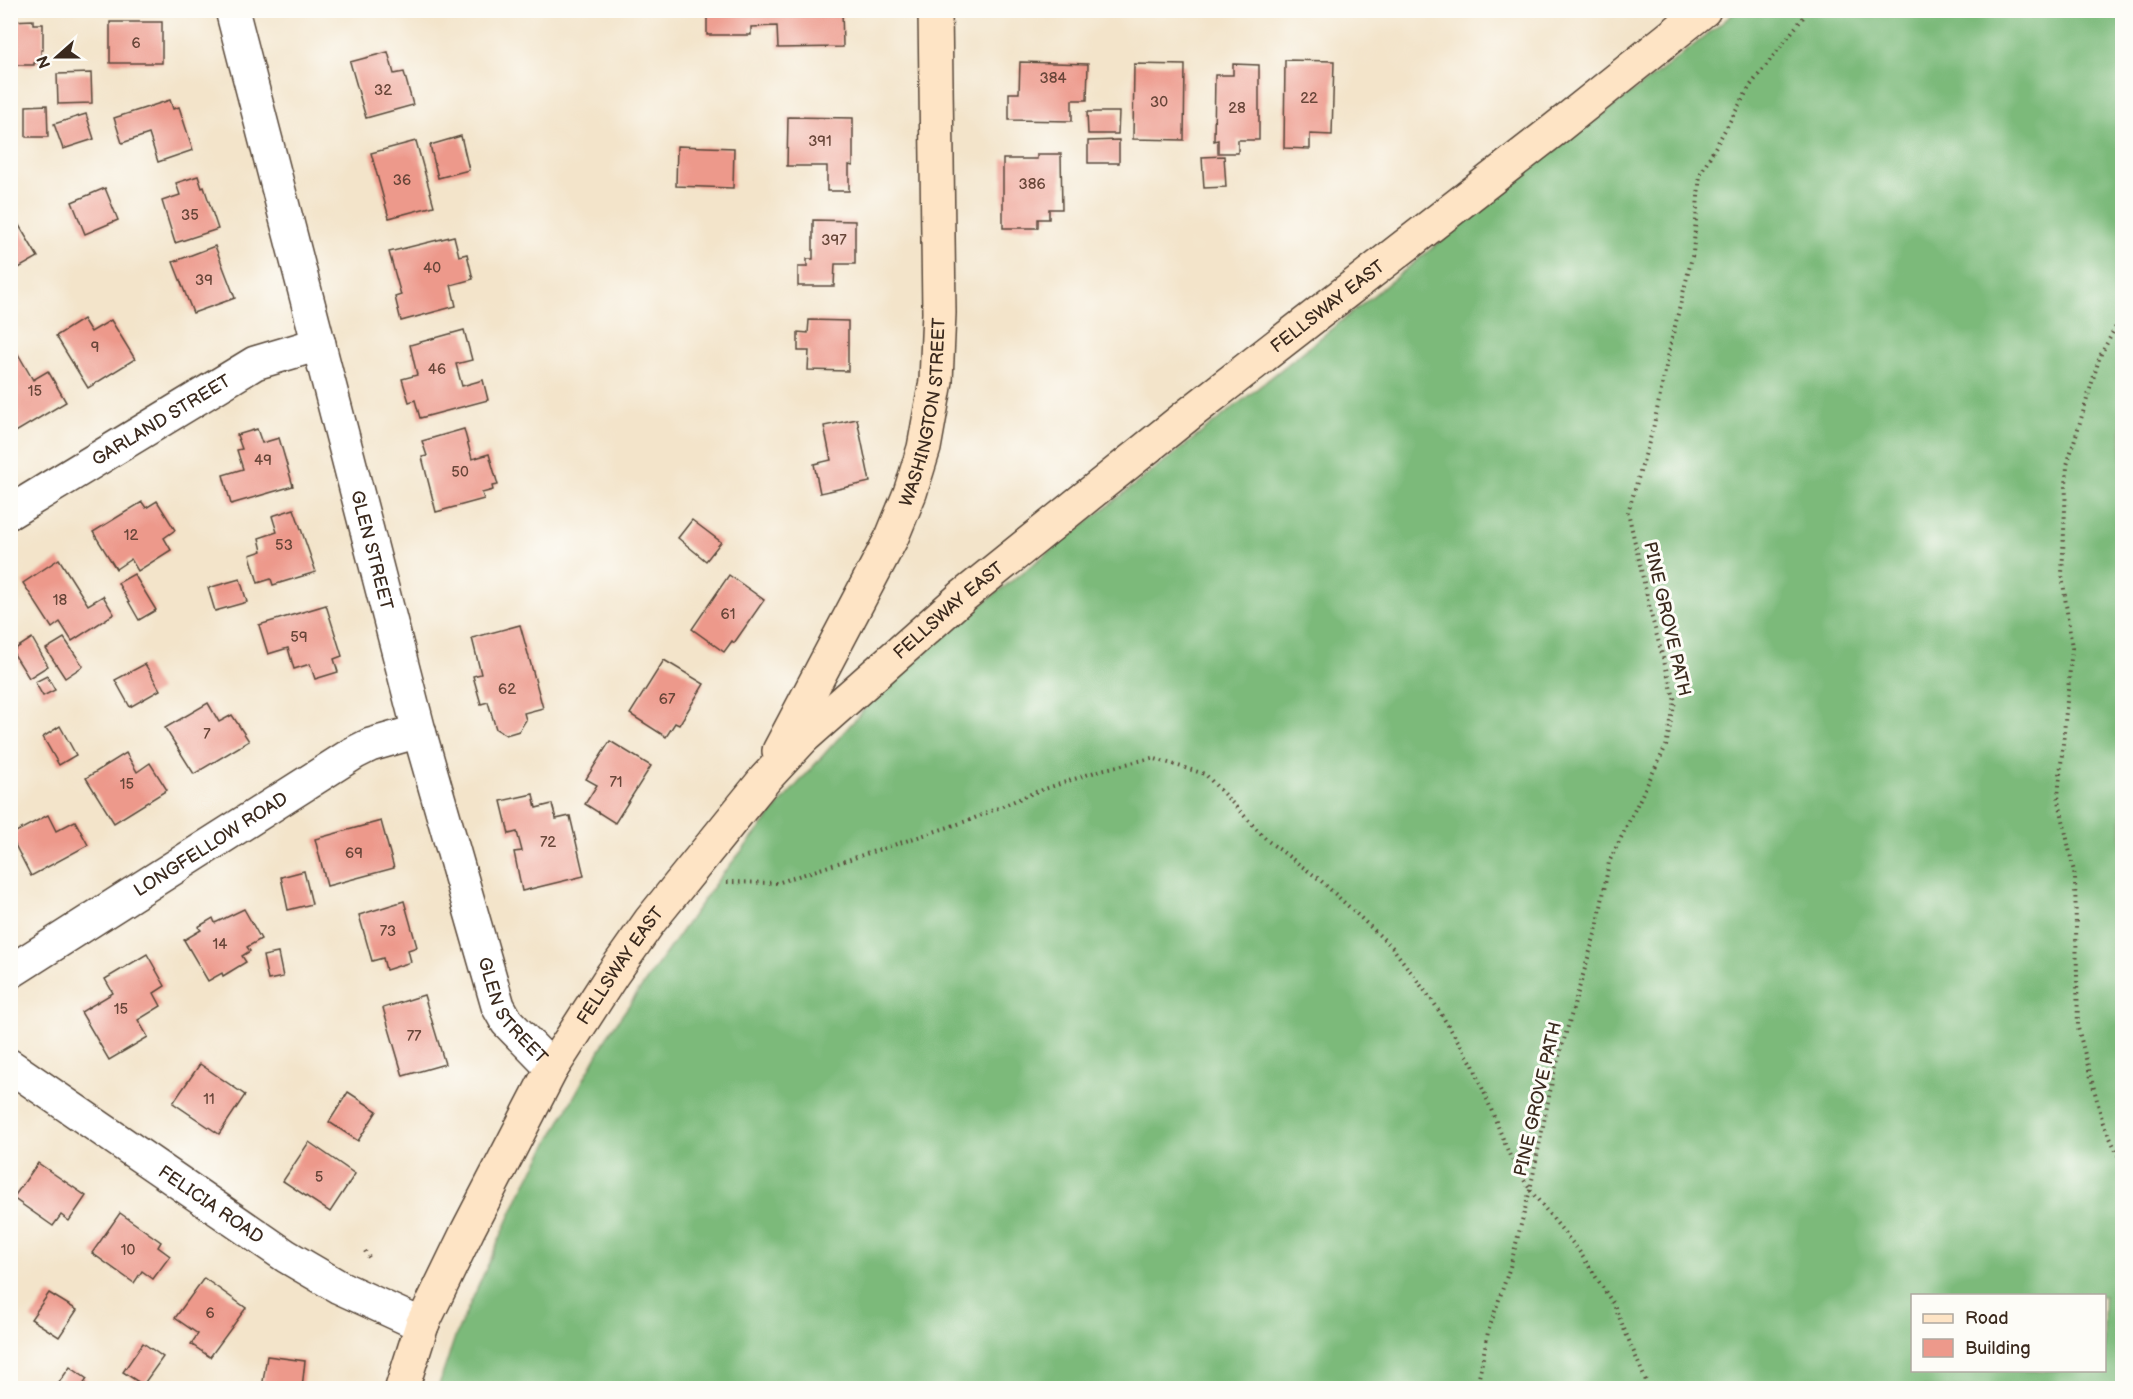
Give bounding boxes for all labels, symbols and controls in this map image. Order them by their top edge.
north arrow [27,27,87,87]
house number: 6 [131,34,141,53]
text: N [33,53,55,71]
house number: 384 [1039,69,1067,88]
house number: 32 [374,81,392,100]
house number: 22 [1300,89,1318,108]
house number: 30 [1150,93,1168,112]
house number: 28 [1228,99,1246,118]
house number: 391 [808,132,832,151]
house number: 36 [393,171,411,190]
house number: 386 [1018,175,1046,194]
house number: 35 [181,206,199,225]
house number: 397 [821,231,847,250]
street label: FELLSWAY EAST [1266,255,1389,357]
house number: 40 [423,259,441,278]
house number: 39 [195,271,213,290]
street label: WASHINGTON STREET [895,317,949,510]
house number: 9 [91,338,99,357]
house number: 46 [428,360,446,379]
street label: GARLAND STREET [88,370,234,470]
house number: 15 [28,382,42,401]
house number: 49 [254,451,272,470]
house number: 50 [451,463,469,482]
street label: GLEN STREET [347,488,398,612]
house number: 12 [124,526,138,545]
house number: 53 [275,536,293,555]
street label: PINE GROVE PATH [1639,540,1695,698]
street label: FELLSWAY EAST [889,557,1008,663]
house number: 18 [53,591,68,610]
house number: 61 [721,605,735,624]
house number: 59 [290,628,308,647]
house number: 62 [498,680,516,699]
house number: 67 [659,690,676,709]
house number: 7 [203,725,211,744]
house number: 71 [609,773,623,792]
house number: 15 [120,775,134,794]
street label: LONGFELLOW ROAD [130,788,292,901]
house number: 72 [540,833,556,852]
house number: 69 [345,844,363,863]
street label: FELLSWAY EAST [572,902,668,1029]
house number: 73 [380,922,396,941]
house number: 14 [213,935,227,954]
street label: GLEN STREET [474,955,552,1068]
house number: 15 [114,1000,128,1019]
street label: PINE GROVE PATH [1510,1020,1566,1178]
house number: 77 [407,1027,422,1046]
house number: 11 [203,1090,215,1109]
street label: FELICIA ROAD [154,1161,268,1248]
house number: 5 [315,1168,323,1187]
house number: 10 [121,1241,135,1260]
legend [1911,1294,2106,1372]
house number: 6 [205,1304,215,1323]
text: Road [1965,1308,2009,1329]
text: Building [1965,1338,2031,1359]

